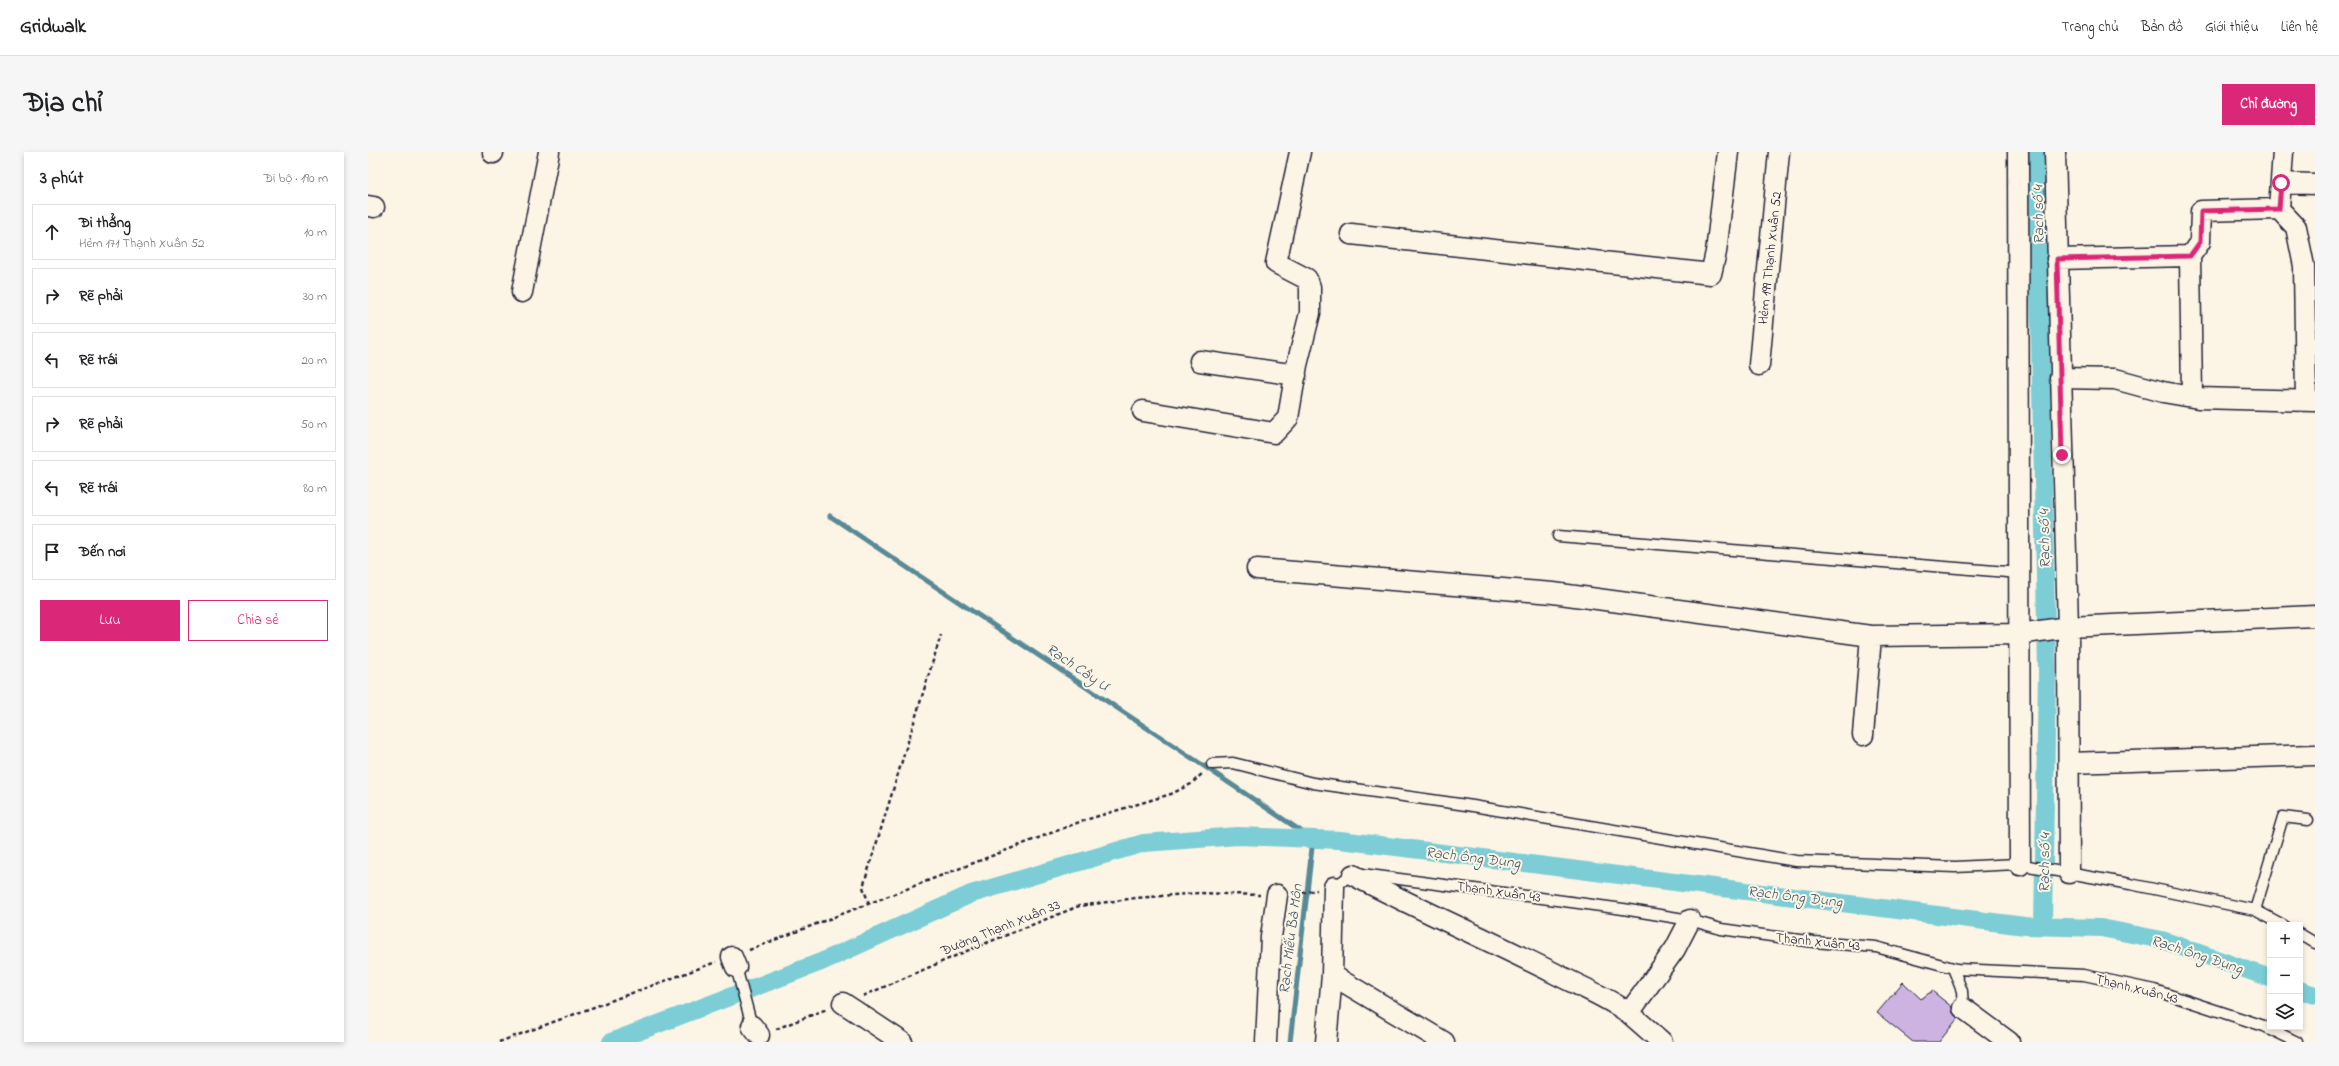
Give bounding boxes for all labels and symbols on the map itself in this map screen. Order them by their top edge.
route start [2272,174,2290,192]
water label: Rạch số 4 [2027,183,2051,245]
street label: Hẻm 199 Thạnh Xuân 52 [1753,191,1788,326]
route end [2053,446,2071,464]
water label: Rạch số 4 [2033,507,2057,569]
water label: Rạch Cây Ư [1041,639,1115,699]
water label: Rạch số 4 [2033,831,2057,893]
water label: Rạch Ông Đụng [1424,841,1522,876]
street label: Thạnh Xuân 43 [1455,876,1542,909]
water label: Rạch Ông Đụng [1746,880,1844,915]
water label: Rạch Miếu Bà Môn [1273,882,1309,995]
street label: Đường Thạnh Xuân 33 [937,895,1064,963]
street label: Thạnh Xuân 43 [1775,928,1861,957]
water label: Rạch Ông Đụng [2148,930,2246,981]
street label: Thạnh Xuân 43 [2093,969,2181,1010]

